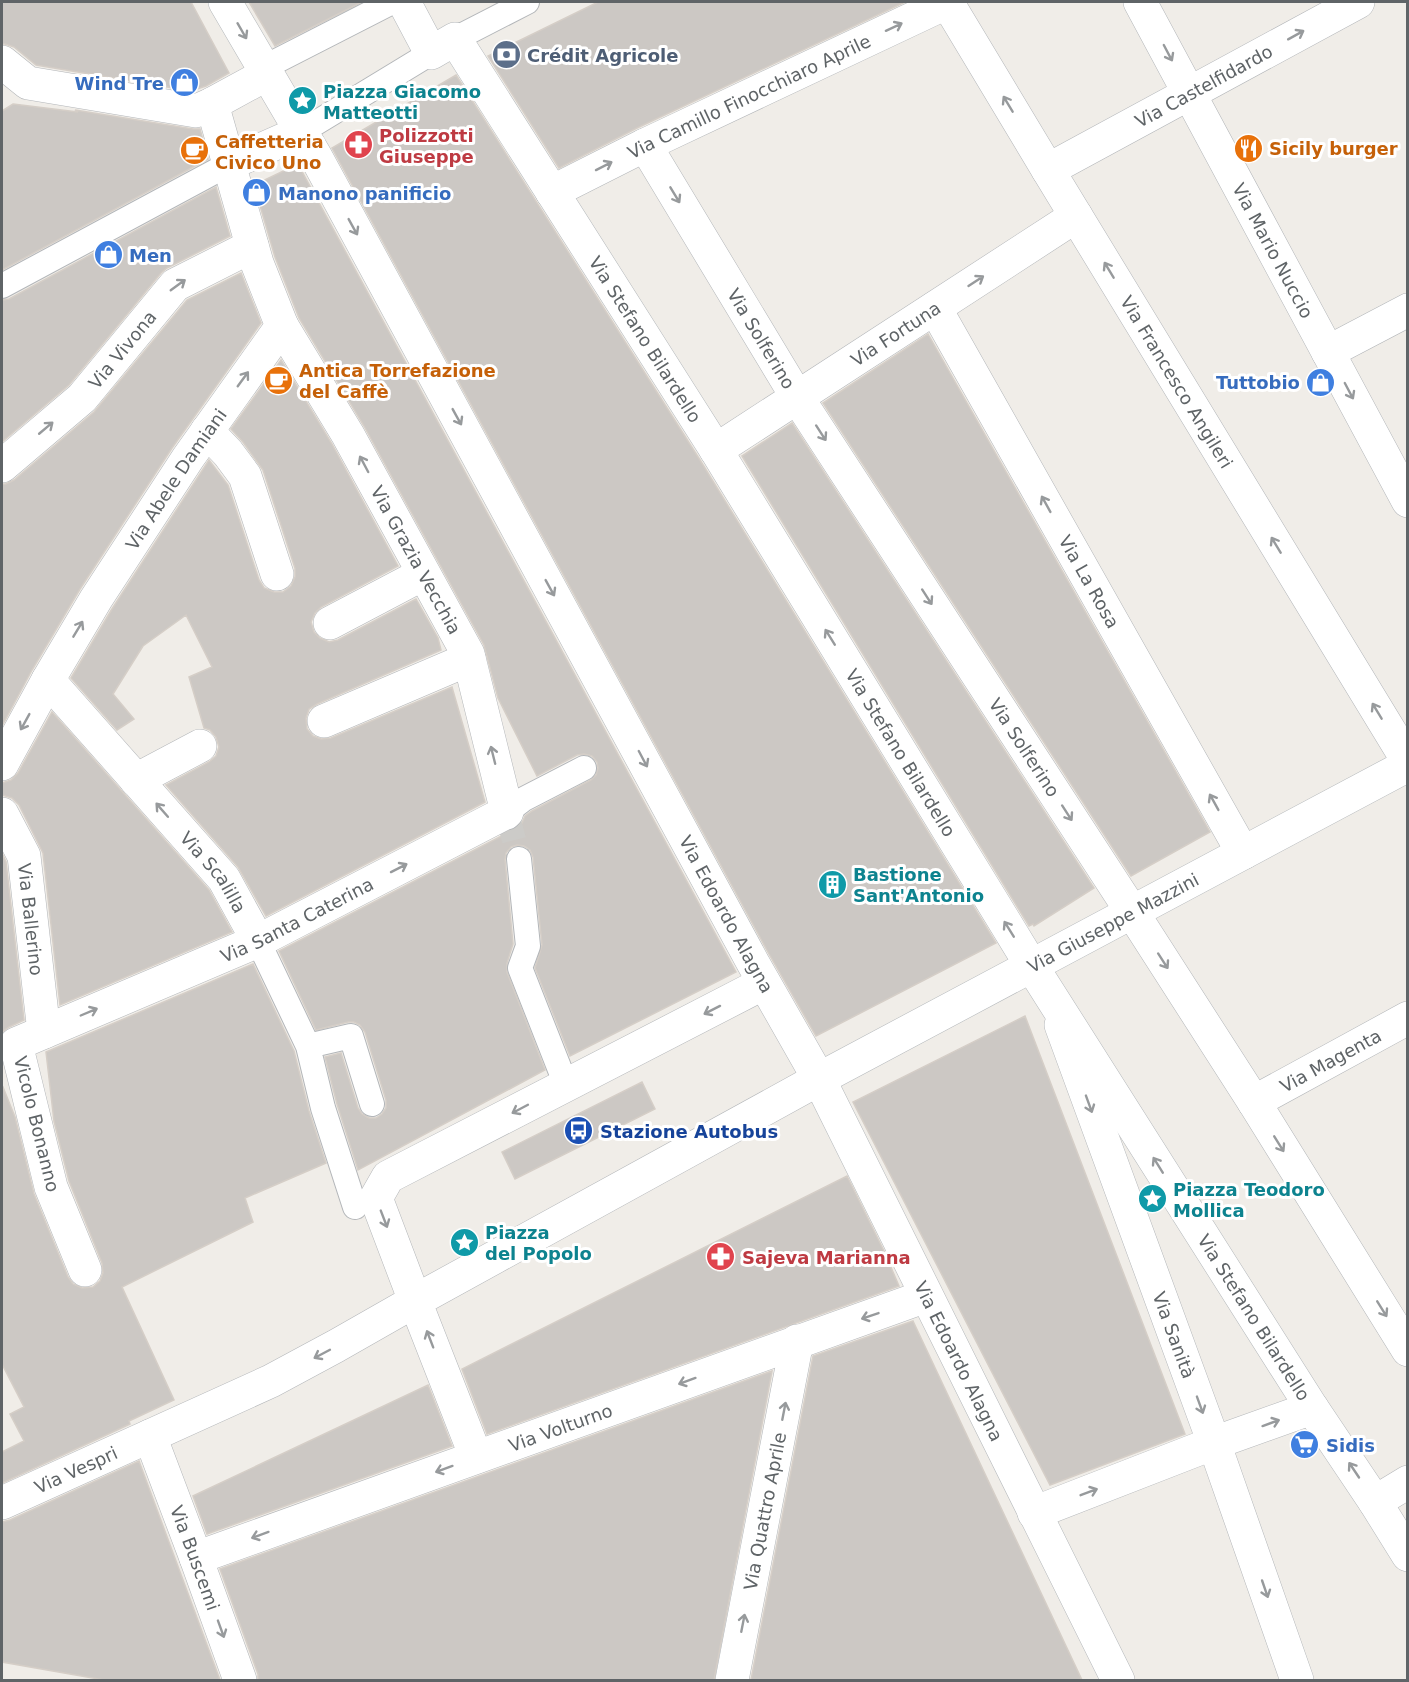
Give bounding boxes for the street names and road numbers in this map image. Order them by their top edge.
street label: Via Camillo Finocchiaro Aprile [624,30,874,163]
street label: Via Castelfidardo [1131,40,1276,131]
street label: Via Mario Nuccio [1229,179,1318,322]
street label: Via Stefano Bilardello [585,252,706,426]
street label: Via Solferino [723,285,800,393]
street label: Via Francesco Angileri [1116,292,1238,472]
street label: Via Fortuna [847,297,944,370]
street label: Via Vivona [84,306,160,393]
street label: Via Abele Damiani [121,404,230,553]
street label: Via Grazia Vecchia [366,482,466,638]
street label: Via La Rosa [1055,531,1124,632]
street label: Via Stefano Bilardello [842,665,960,840]
street label: Via Solferino [985,694,1064,800]
street label: Via Scalilla [176,827,251,916]
street label: Via Edoardo Alagna [675,832,778,996]
street label: Via Ballerino [14,862,48,977]
street label: Via Giuseppe Mazzini [1024,868,1202,977]
street label: Via Santa Caterina [217,873,377,966]
street label: Via Magenta [1276,1024,1385,1096]
street label: Vicolo Bonanno [10,1054,64,1194]
street label: Via Stefano Bilardello [1194,1230,1315,1404]
street label: Via Edoardo Alagna [911,1277,1008,1444]
street label: Via Sanità [1149,1289,1200,1381]
street label: Via Volturno [506,1399,615,1456]
street label: Via Quattro Aprile [739,1430,790,1592]
street label: Via Vespri [31,1442,121,1497]
street label: Via Buscemi [167,1502,224,1613]

